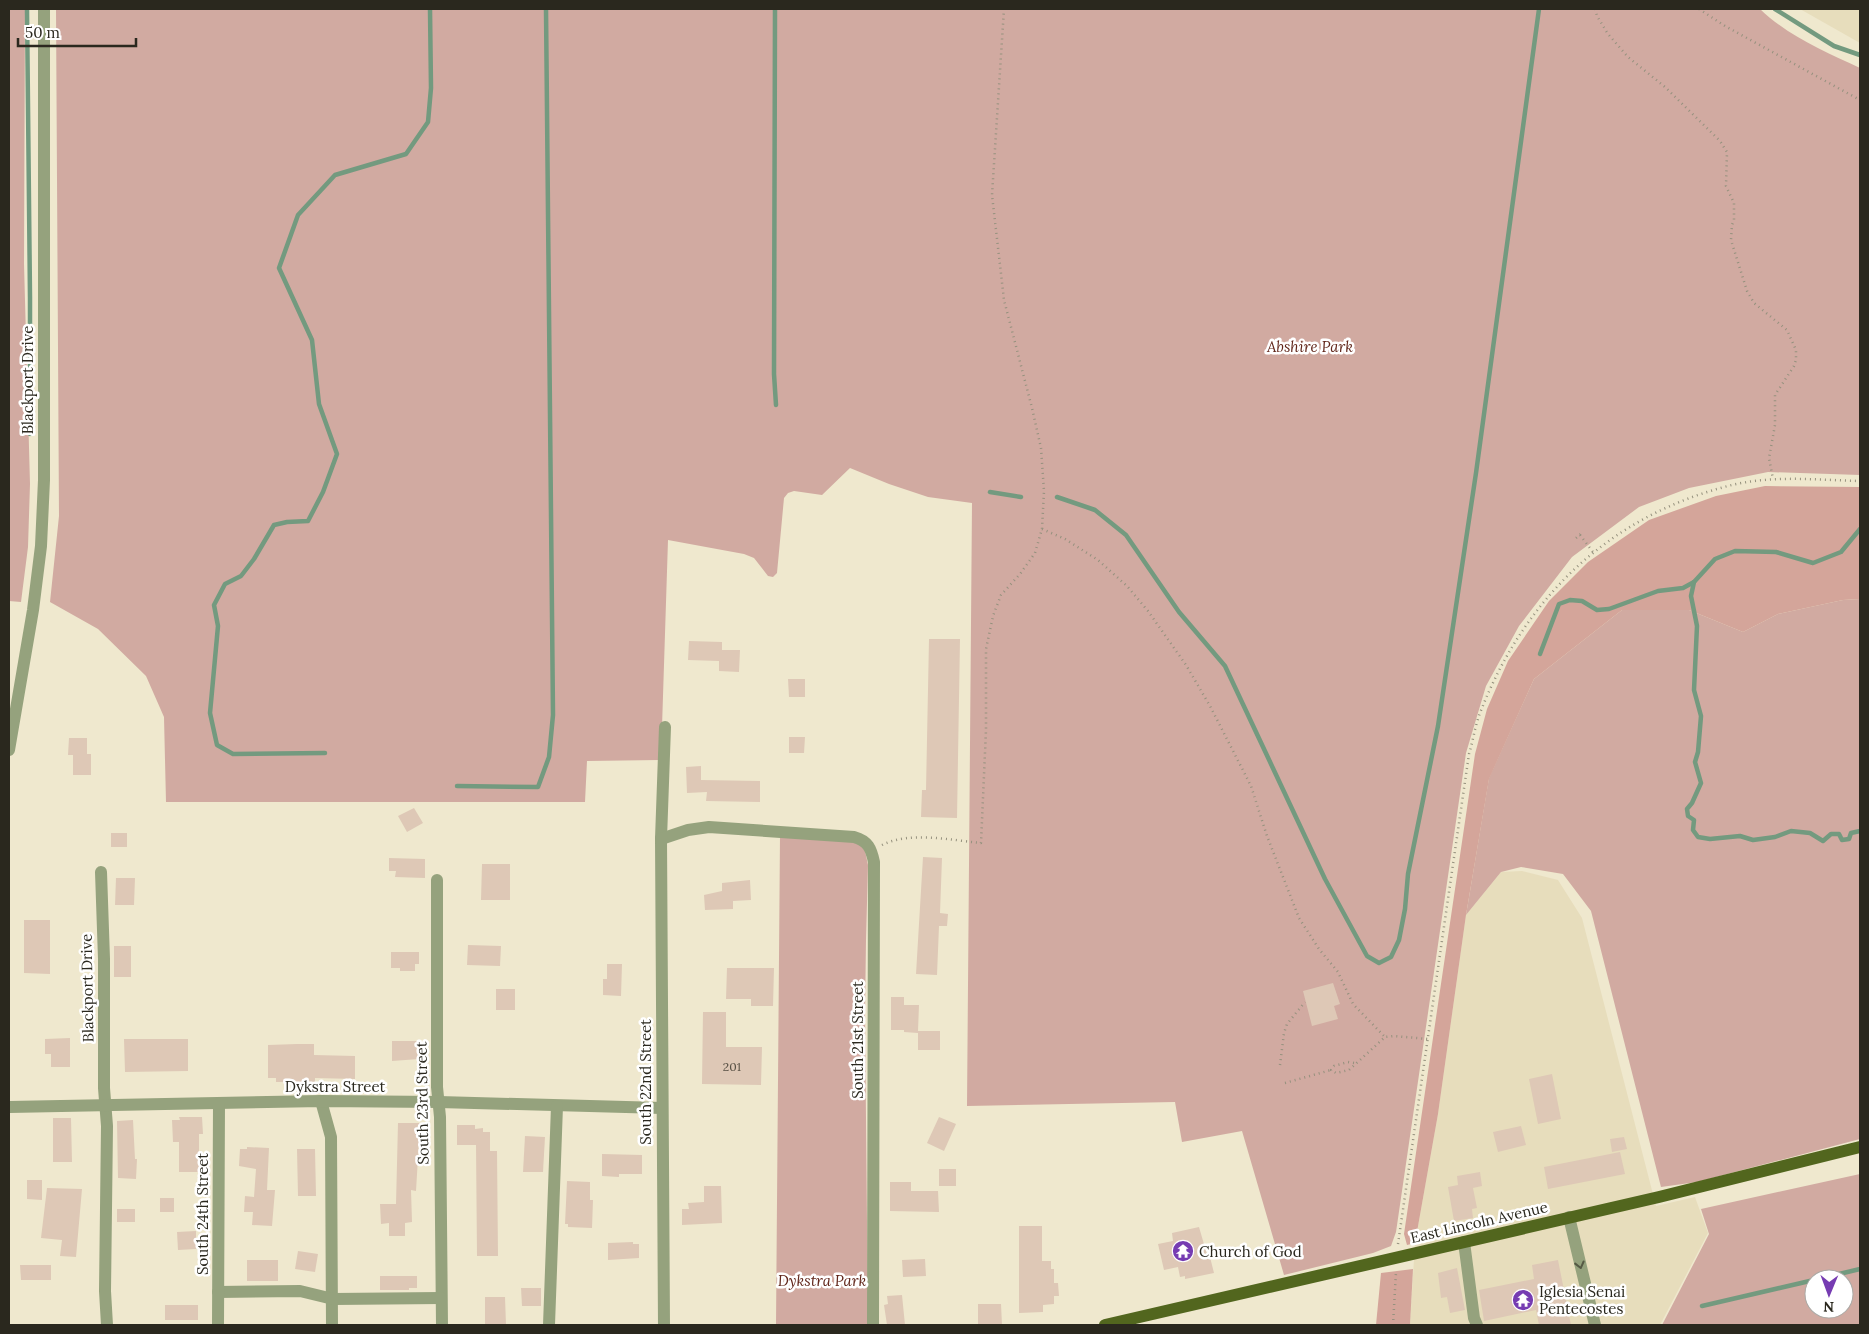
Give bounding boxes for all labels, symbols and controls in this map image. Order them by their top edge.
scale bar [18,15,135,47]
text: 50 m [25,23,60,42]
street label: Blackport Drive [18,326,37,434]
park label: Abshire Park [1266,337,1353,356]
street label: Blackport Drive [77,934,97,1042]
street label: South 21st Street [848,981,867,1099]
street label: South 22nd Street [636,1019,655,1145]
street label: South 23rd Street [411,1041,433,1165]
house number: 201 [723,1059,741,1074]
street label: Dykstra Street [285,1077,385,1096]
street label: South 24th Street [193,1153,212,1275]
street label: East Lincoln Avenue [1408,1197,1550,1247]
temple icon: Church of God [1171,1239,1195,1263]
place label: Church of God [1199,1242,1302,1261]
one-way arrow [1574,1260,1585,1269]
north arrow [1804,1269,1854,1319]
park label: Dykstra Park [778,1271,867,1290]
place label: Iglesia Senai Pentecostes [1539,1282,1625,1318]
temple icon: Iglesia Senai Pentecostes [1511,1288,1535,1312]
text: N [1823,1298,1834,1316]

